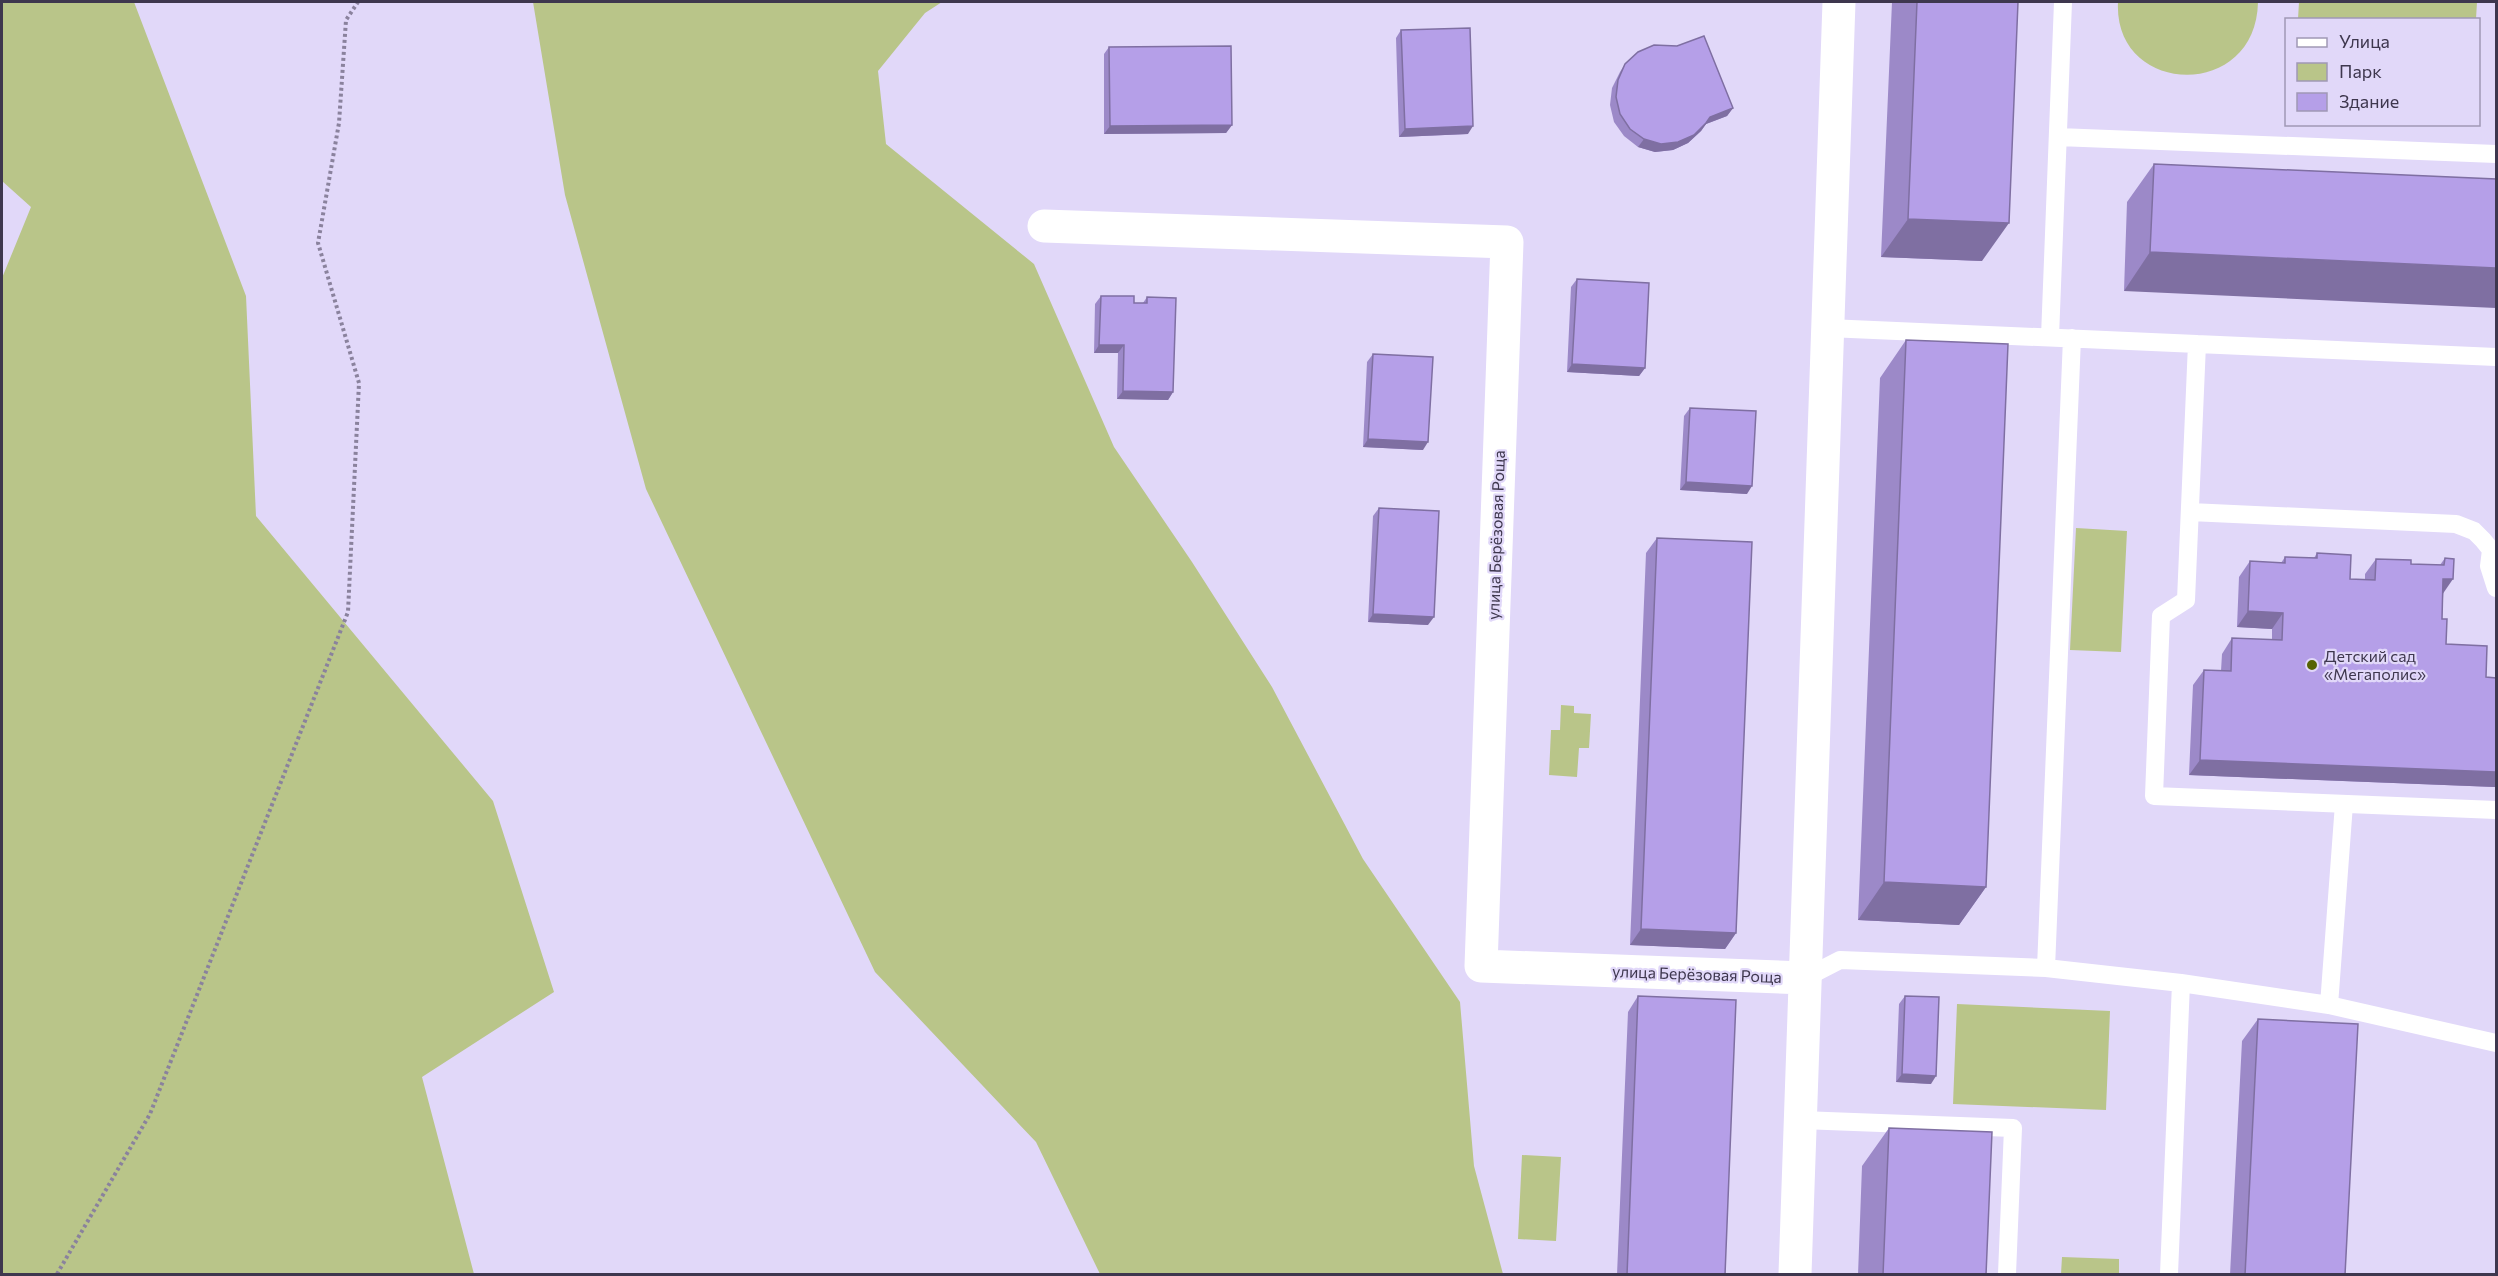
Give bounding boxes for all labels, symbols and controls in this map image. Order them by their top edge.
legend [2285,18,2480,126]
text: Улица [2339,30,2390,52]
text: Парк [2339,60,2382,82]
text: Здание [2339,90,2399,112]
street label: улица Берёзовая Роща [1483,450,1508,620]
place label: Детский сад «Мегаполис» [2324,646,2426,683]
marker: Детский сад «Мегаполис» [2305,658,2319,672]
street label: улица Берёзовая Роща [1612,961,1782,986]

